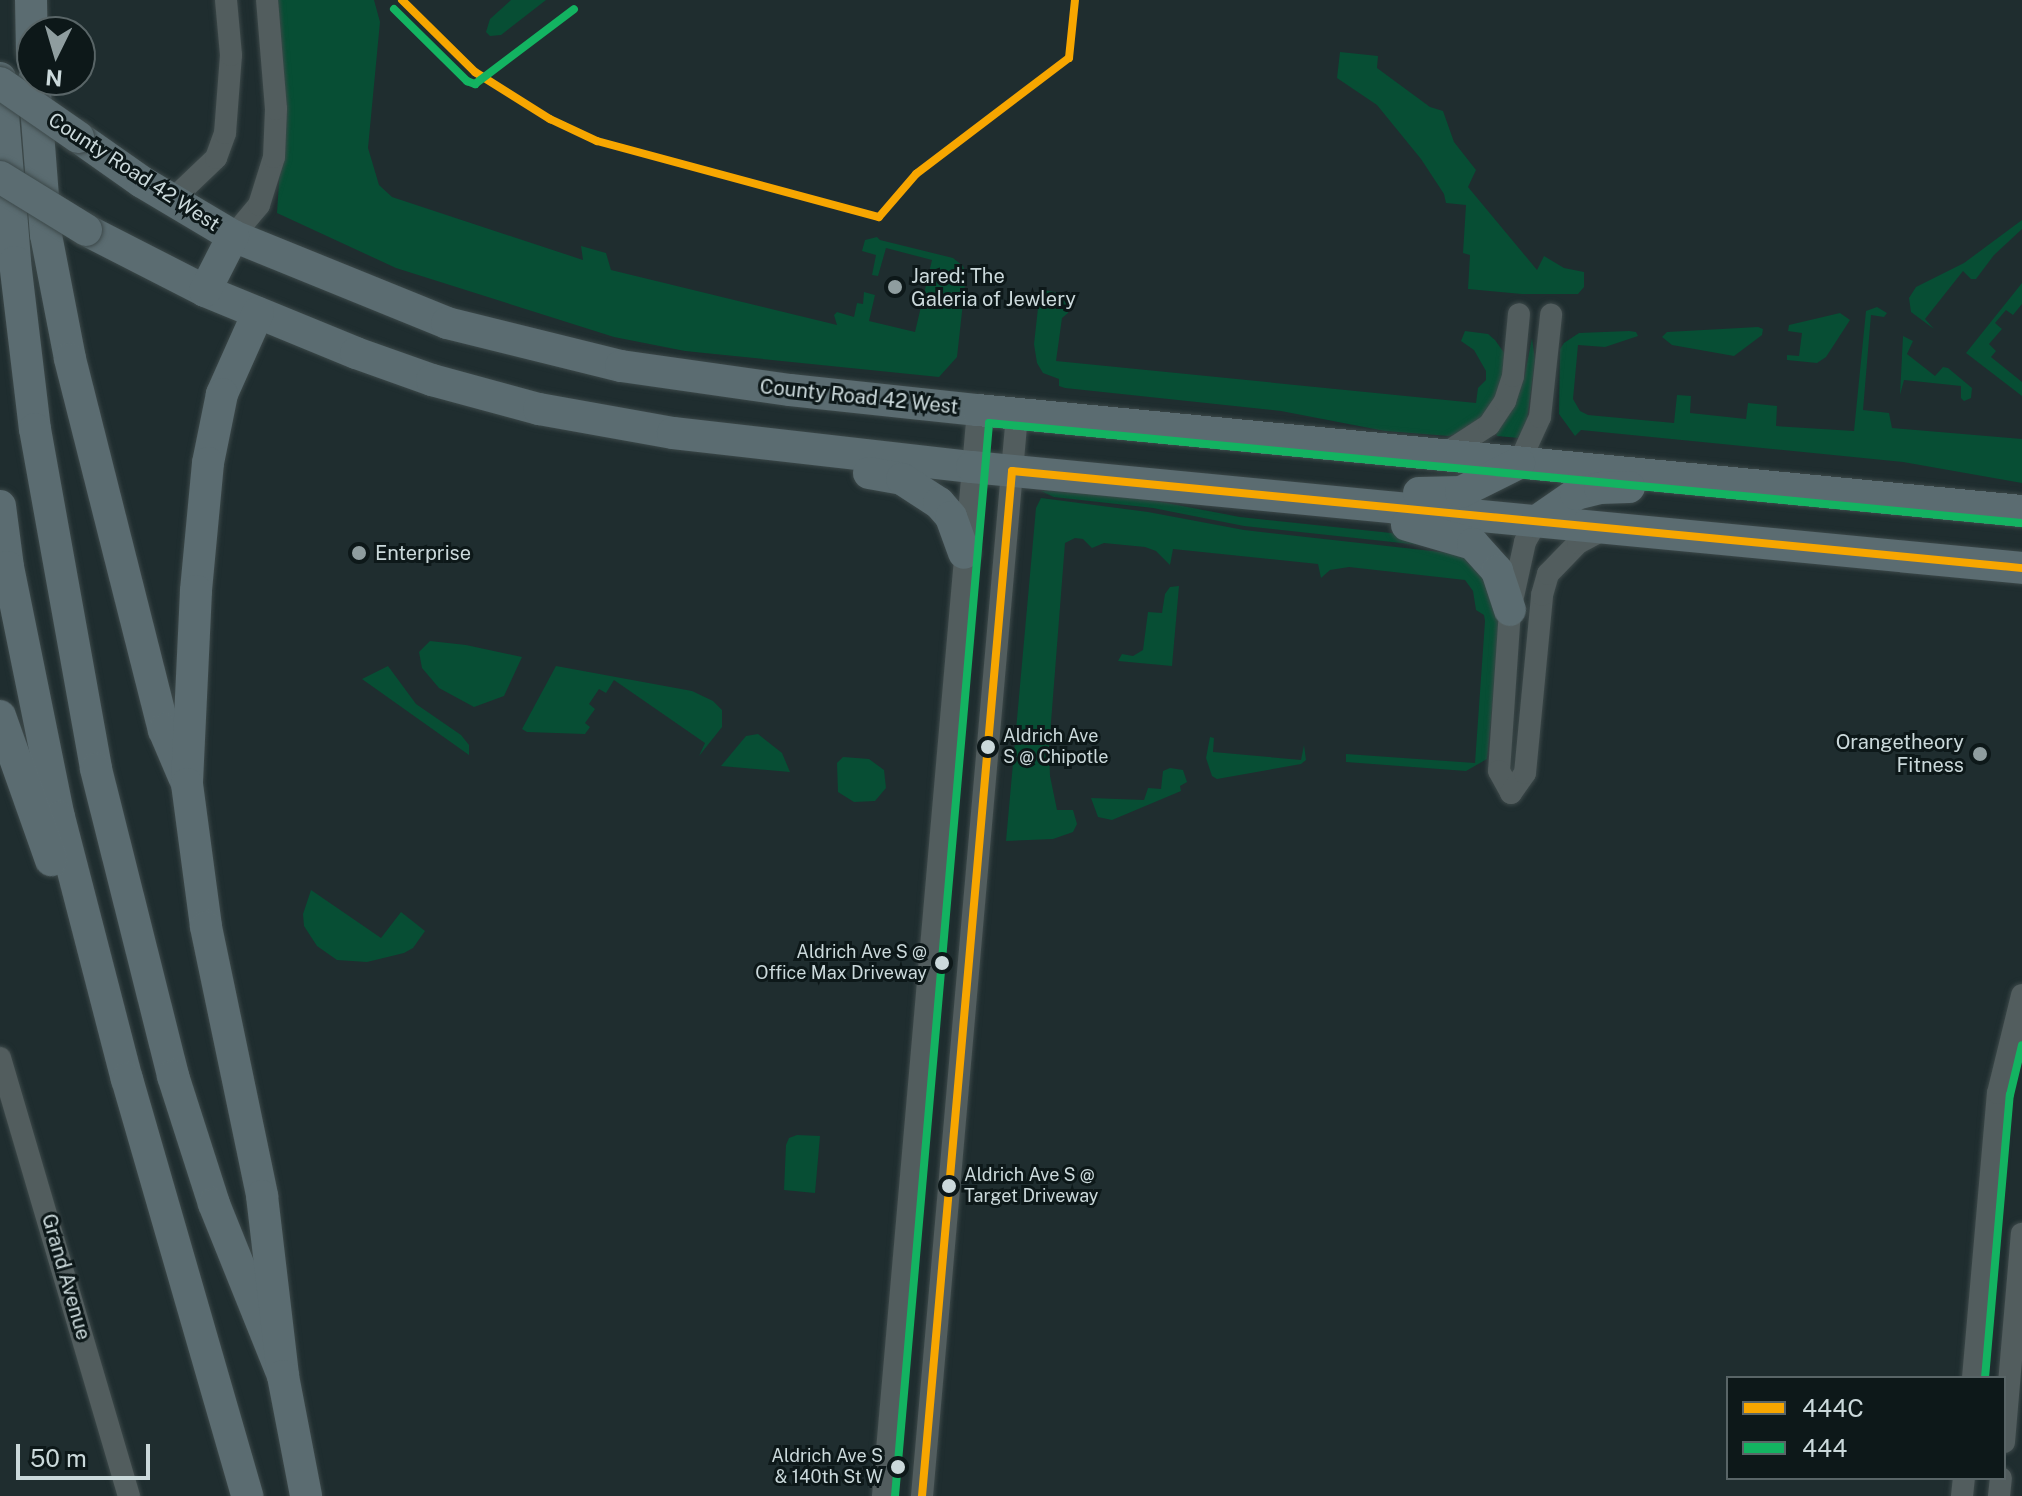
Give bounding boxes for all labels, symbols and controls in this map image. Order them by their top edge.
north arrow [16,16,96,96]
text: N [44,64,64,92]
street label: County Road 42 West [44,108,224,236]
place label: Jared: The Galeria of Jewlery [911,264,1076,311]
marker: Jared: The Galeria of Jewlery [886,278,904,296]
street label: County Road 42 West [758,375,960,419]
place label: Enterprise [375,541,471,565]
marker: Enterprise [350,544,368,562]
place label: Aldrich Ave S @ Chipotle [1003,726,1109,768]
place label: Orangetheory Fitness [1836,730,1964,777]
marker: Aldrich Ave S @ Chipotle [980,739,996,755]
marker: Orangetheory Fitness [1971,745,1989,763]
place label: Aldrich Ave S @ Office Max Driveway [755,942,927,984]
marker: Aldrich Ave S @ Office Max Driveway [934,955,950,971]
place label: Aldrich Ave S @ Target Driveway [964,1165,1098,1208]
marker: Aldrich Ave S @ Target Driveway [941,1178,957,1194]
street label: Grand Avenue [37,1211,95,1343]
legend [1726,1376,2006,1480]
text: 444C [1802,1394,1864,1422]
scale bar [20,1428,154,1478]
text: 444 [1802,1434,1847,1462]
text: 50 m [30,1444,87,1472]
place label: Aldrich Ave S & 140th St W [771,1446,883,1488]
marker: Aldrich Ave S & 140th St W [890,1459,906,1475]

